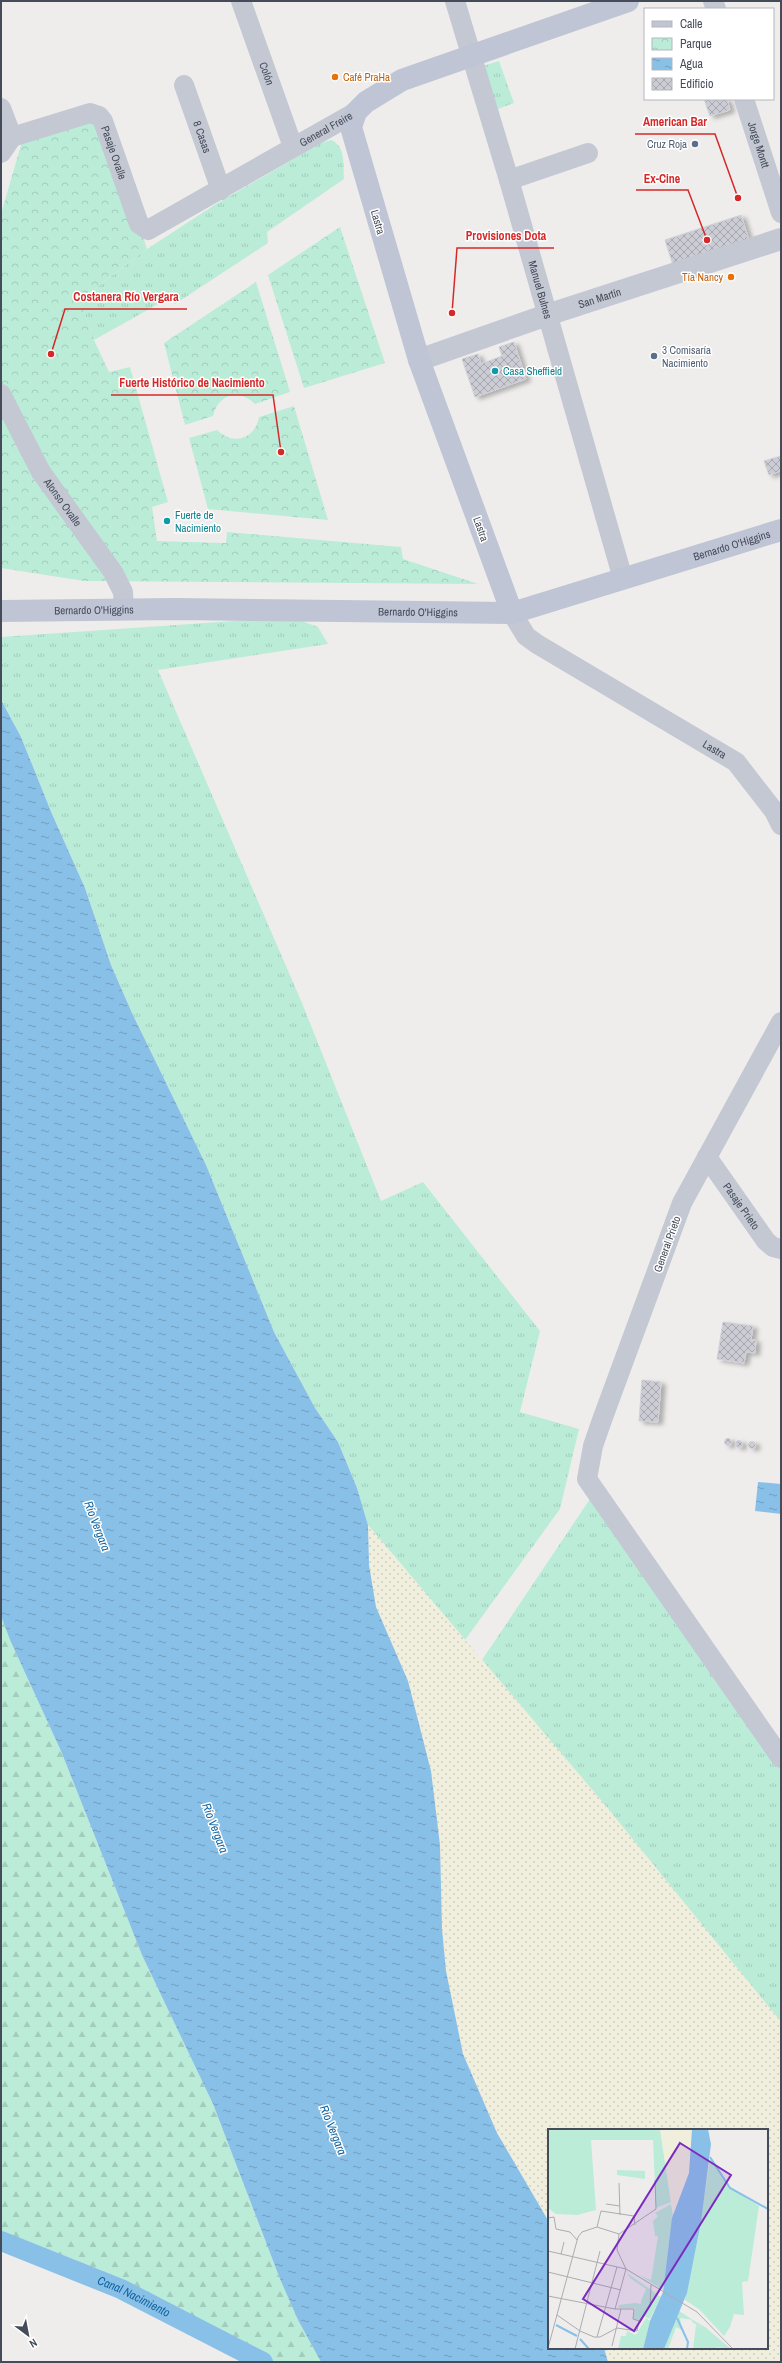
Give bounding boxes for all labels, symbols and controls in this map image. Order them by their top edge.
legend [644,8,774,100]
text: Calle [680,16,702,32]
text: Parque [680,36,712,52]
text: Agua [679,56,704,72]
street label: Colón [256,60,277,87]
place label: Café PraHa [343,70,390,84]
marker: Café PraHa [330,72,340,82]
text: Edificio [680,76,713,92]
street label: General Freire [297,108,355,150]
callout: American Bar [635,110,715,134]
text: American Bar [643,114,707,130]
street label: 8 Casas [190,119,215,155]
street label: Jorge Montt [745,120,773,170]
street label: Pasaje Ovalle [98,124,130,181]
place label: Cruz Roja [647,137,687,151]
marker: Cruz Roja [690,139,700,149]
callout: Ex-Cine [636,166,688,190]
text: Ex-Cine [644,171,681,187]
street label: Lastra [368,208,388,236]
callout: Provisiones Dota [457,224,554,248]
text: Provisiones Dota [466,228,547,244]
street label: Manuel Bulnes [525,259,555,321]
place label: Tía Nancy [682,270,723,284]
marker: Tía Nancy [726,272,736,282]
street label: San Martín [576,284,623,311]
callout: Costanera Río Vergara [65,285,187,309]
text: Costanera Río Vergara [73,289,179,305]
place label: 3 Comisaría Nacimiento [662,343,711,370]
marker: 3 Comisaría Nacimiento [649,351,659,361]
place label: Casa Sheffield [503,364,562,378]
marker: Casa Sheffield [490,366,500,376]
callout: Fuerte Histórico de Nacimiento [111,371,273,395]
text: Fuerte Histórico de Nacimiento [119,375,265,391]
street label: Alonso Ovalle [40,475,85,529]
place label: Fuerte de Nacimiento [175,508,221,535]
street label: Lastra [470,515,492,543]
marker: Fuerte de Nacimiento [162,516,172,526]
street label: Bernardo O'Higgins [692,527,772,564]
street label: Bernardo O'Higgins [54,602,134,617]
street label: Bernardo O'Higgins [378,604,458,619]
street label: Lastra [700,737,729,762]
street label: Pasaje Prieto [720,1180,763,1232]
street label: General Prieto [650,1214,684,1274]
water label: Río Vergara [80,1499,114,1554]
water label: Río Vergara [198,1801,232,1856]
water label: Río Vergara [316,2103,350,2158]
inset map [548,2129,768,2349]
water label: Canal Nacimiento [95,2272,173,2321]
north arrow [8,2315,48,2355]
text: N [27,2336,40,2351]

